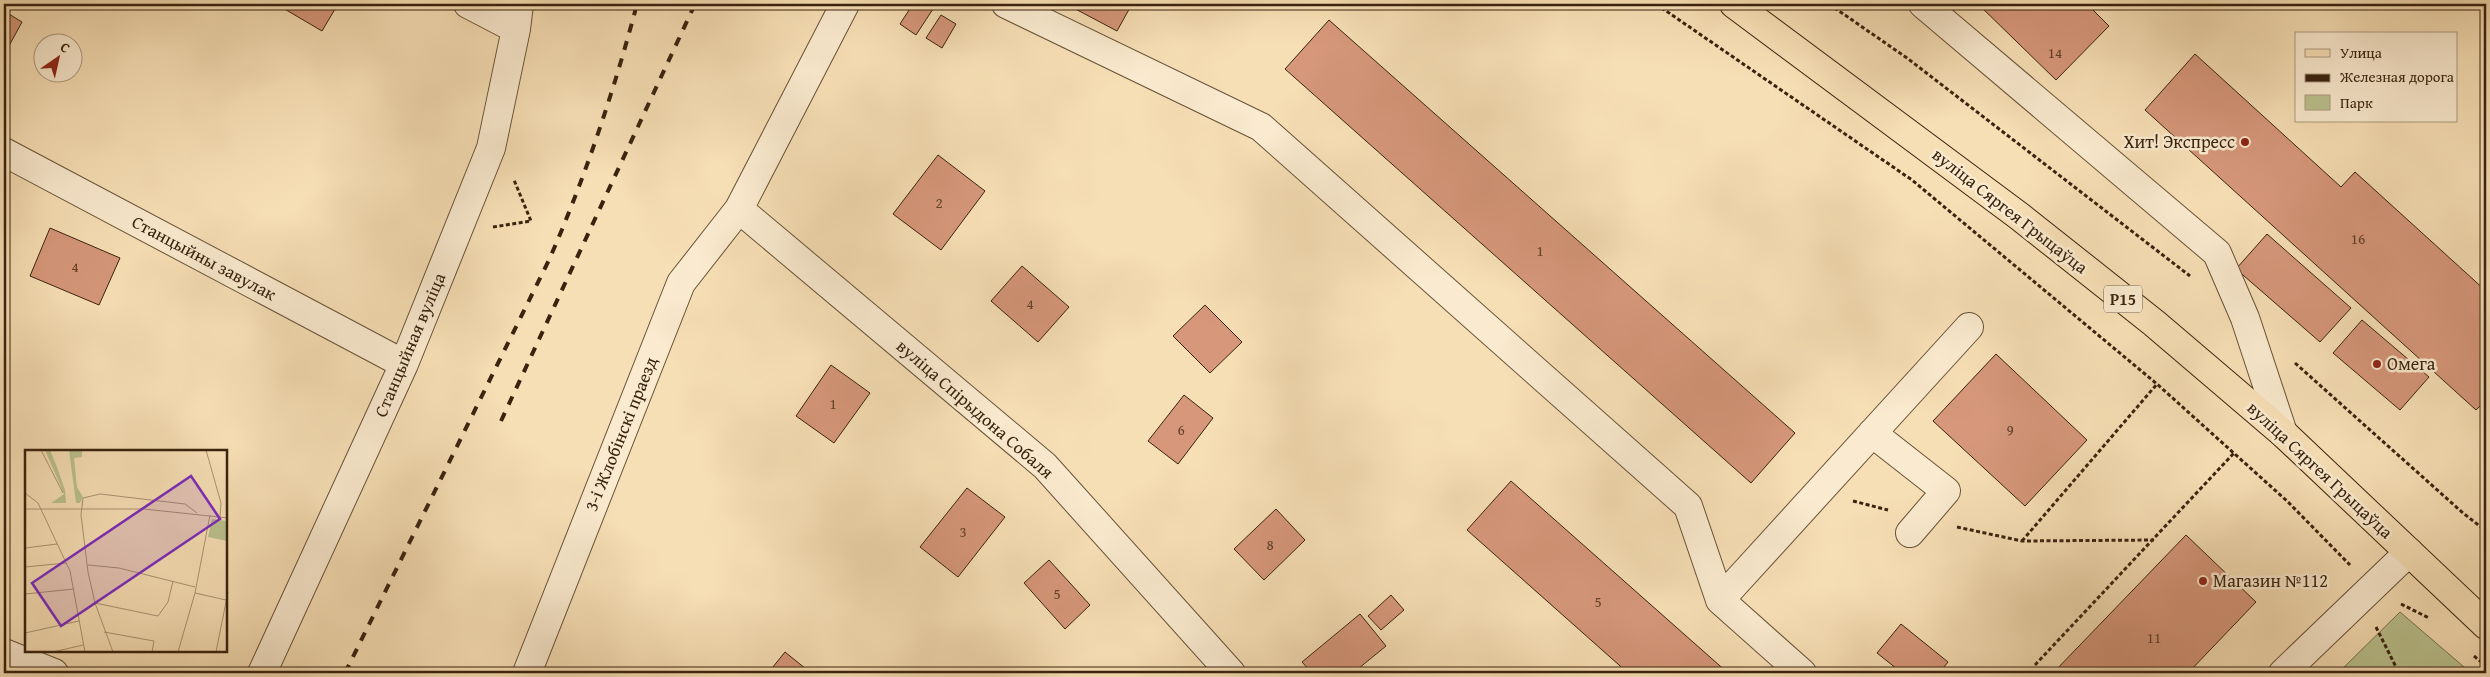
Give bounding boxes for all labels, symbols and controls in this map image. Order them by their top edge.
north arrow [32,32,82,82]
legend [2295,32,2458,122]
text: С [56,37,74,58]
house number: 14 [2048,42,2062,63]
text: Улица [2340,42,2383,63]
text: Железная дорога [2339,66,2455,87]
text: Парк [2340,92,2373,113]
place label: Хит! Экспресс [2123,128,2235,155]
marker: Хит! Экспресс [2239,136,2251,148]
street label: вуліца Сяргея Грыцаўца [1927,141,2094,280]
house number: 2 [935,192,943,213]
street label: Станцыйны завулак [127,208,282,307]
house number: 16 [2351,228,2365,249]
house number: 1 [1536,240,1544,261]
house number: 4 [71,256,79,277]
street label: Станцыйная вуліца [367,268,452,421]
road number: Р15 [2104,286,2142,312]
house number: 4 [1026,293,1034,314]
street label: вуліца Спірыдона Собаля [891,333,1060,485]
place label: Омега [2387,350,2436,377]
street label: 3-і Жлобінскі праезд [577,352,664,515]
marker: Омега [2371,358,2383,370]
house number: 1 [829,393,837,414]
street label: вуліца Сяргея Грыцаўца [2241,395,2400,545]
house number: 6 [1177,419,1185,440]
house number: 9 [2006,419,2014,440]
inset map [25,450,228,652]
house number: 3 [959,521,967,542]
house number: 8 [1266,534,1274,555]
place label: Магазин №112 [2213,567,2328,594]
marker: Магазин №112 [2197,575,2209,587]
house number: 5 [1053,583,1061,604]
house number: 5 [1594,591,1602,612]
house number: 11 [2147,627,2161,648]

